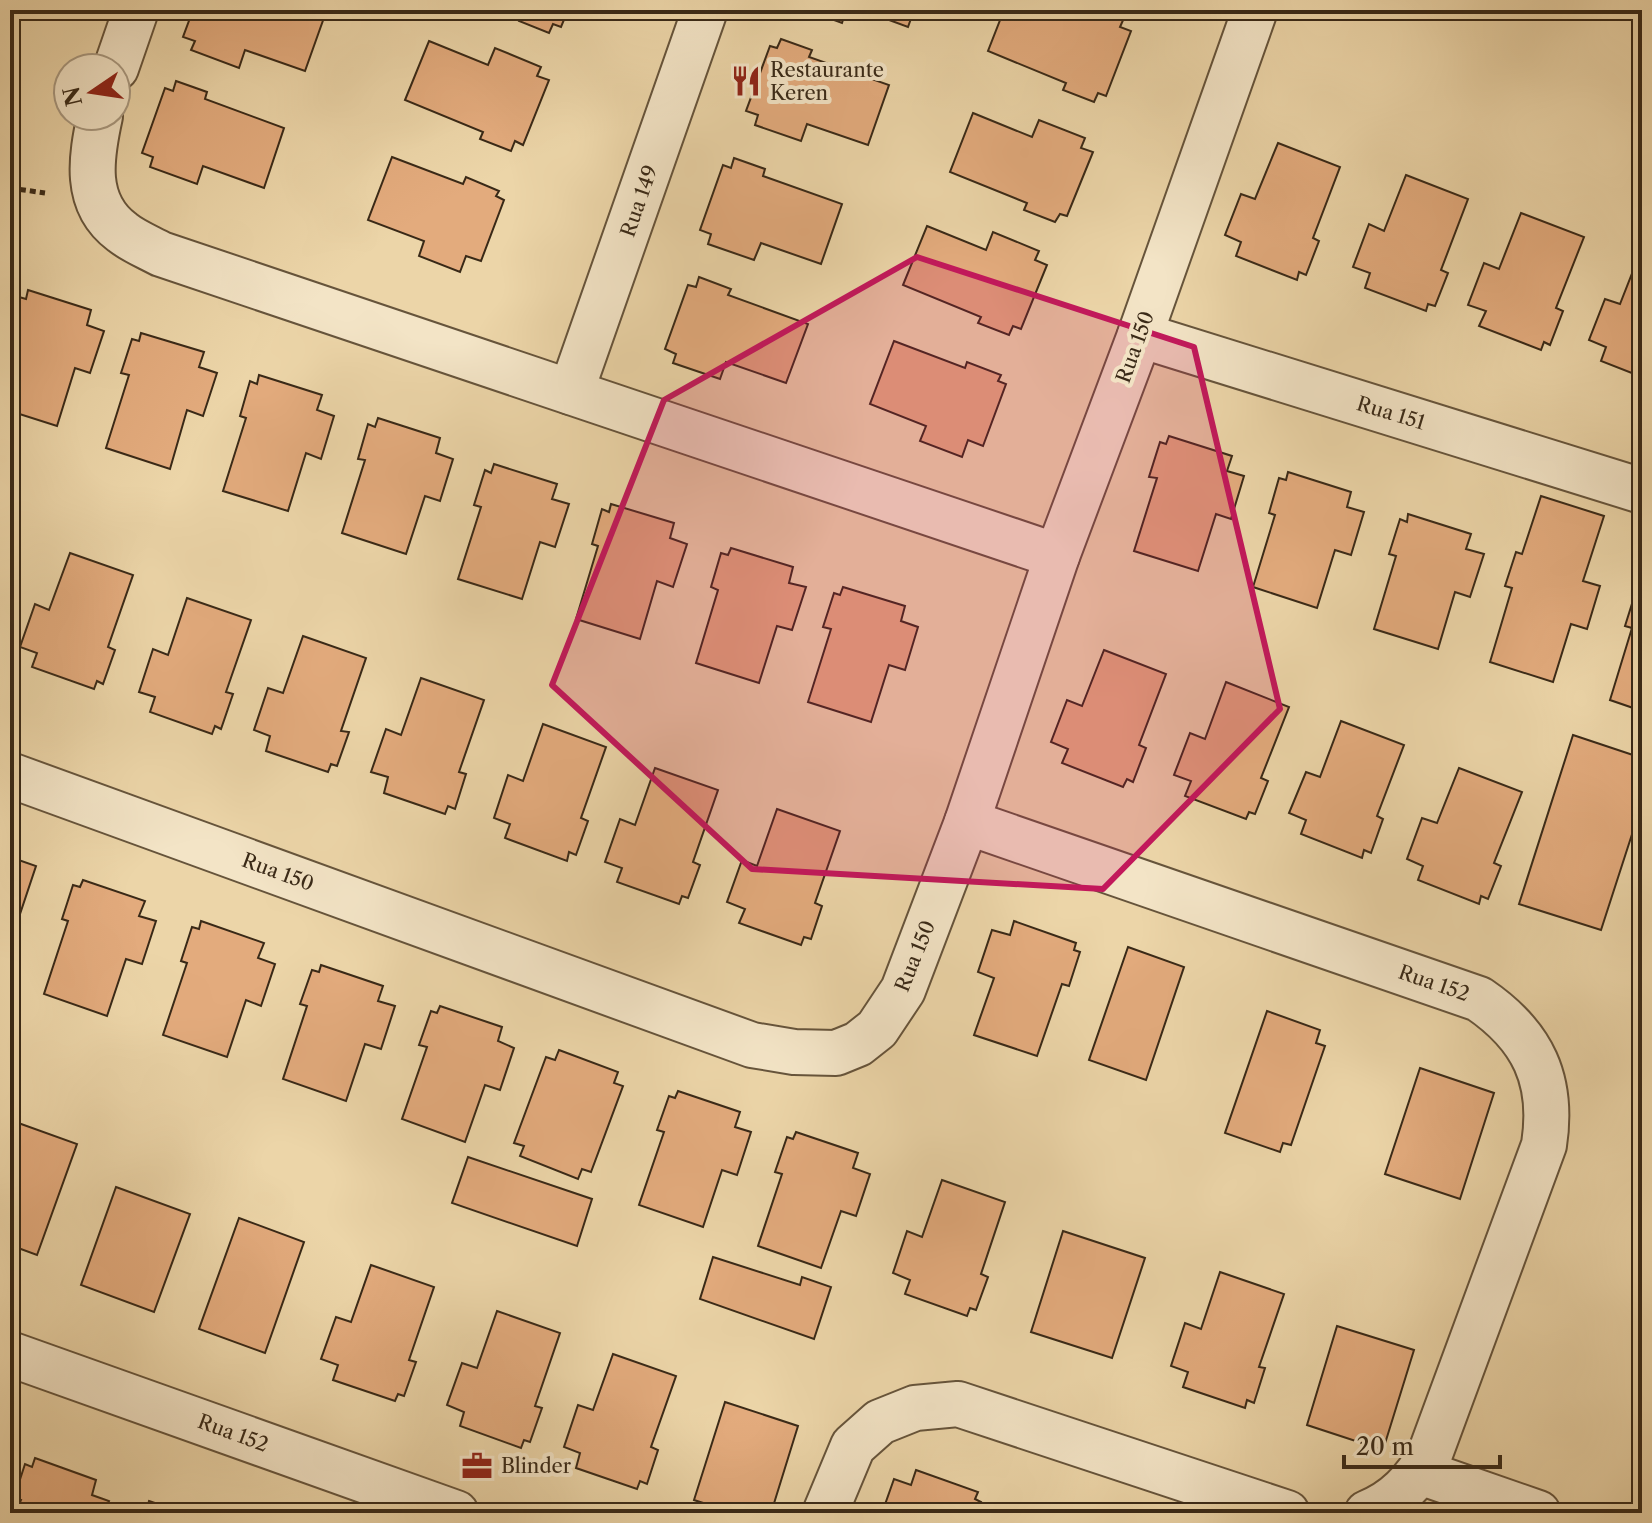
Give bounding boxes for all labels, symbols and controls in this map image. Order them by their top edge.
north arrow [52,52,132,132]
place label: Restaurante Keren [770,58,884,105]
restaurant icon: Restaurante Keren [729,64,763,98]
text: N [58,84,88,109]
street label: Rua 149 [616,162,662,240]
street label: Rua 150 [1111,308,1159,386]
street label: Rua 151 [1354,391,1429,435]
street label: Rua 150 [239,848,317,896]
street label: Rua 150 [890,917,940,995]
street label: Rua 152 [1395,960,1473,1006]
street label: Rua 152 [194,1409,272,1457]
scale bar [1344,1419,1500,1469]
text: 20 m [1356,1432,1414,1461]
office icon: Blinder [460,1449,494,1483]
place label: Blinder [501,1454,572,1478]

